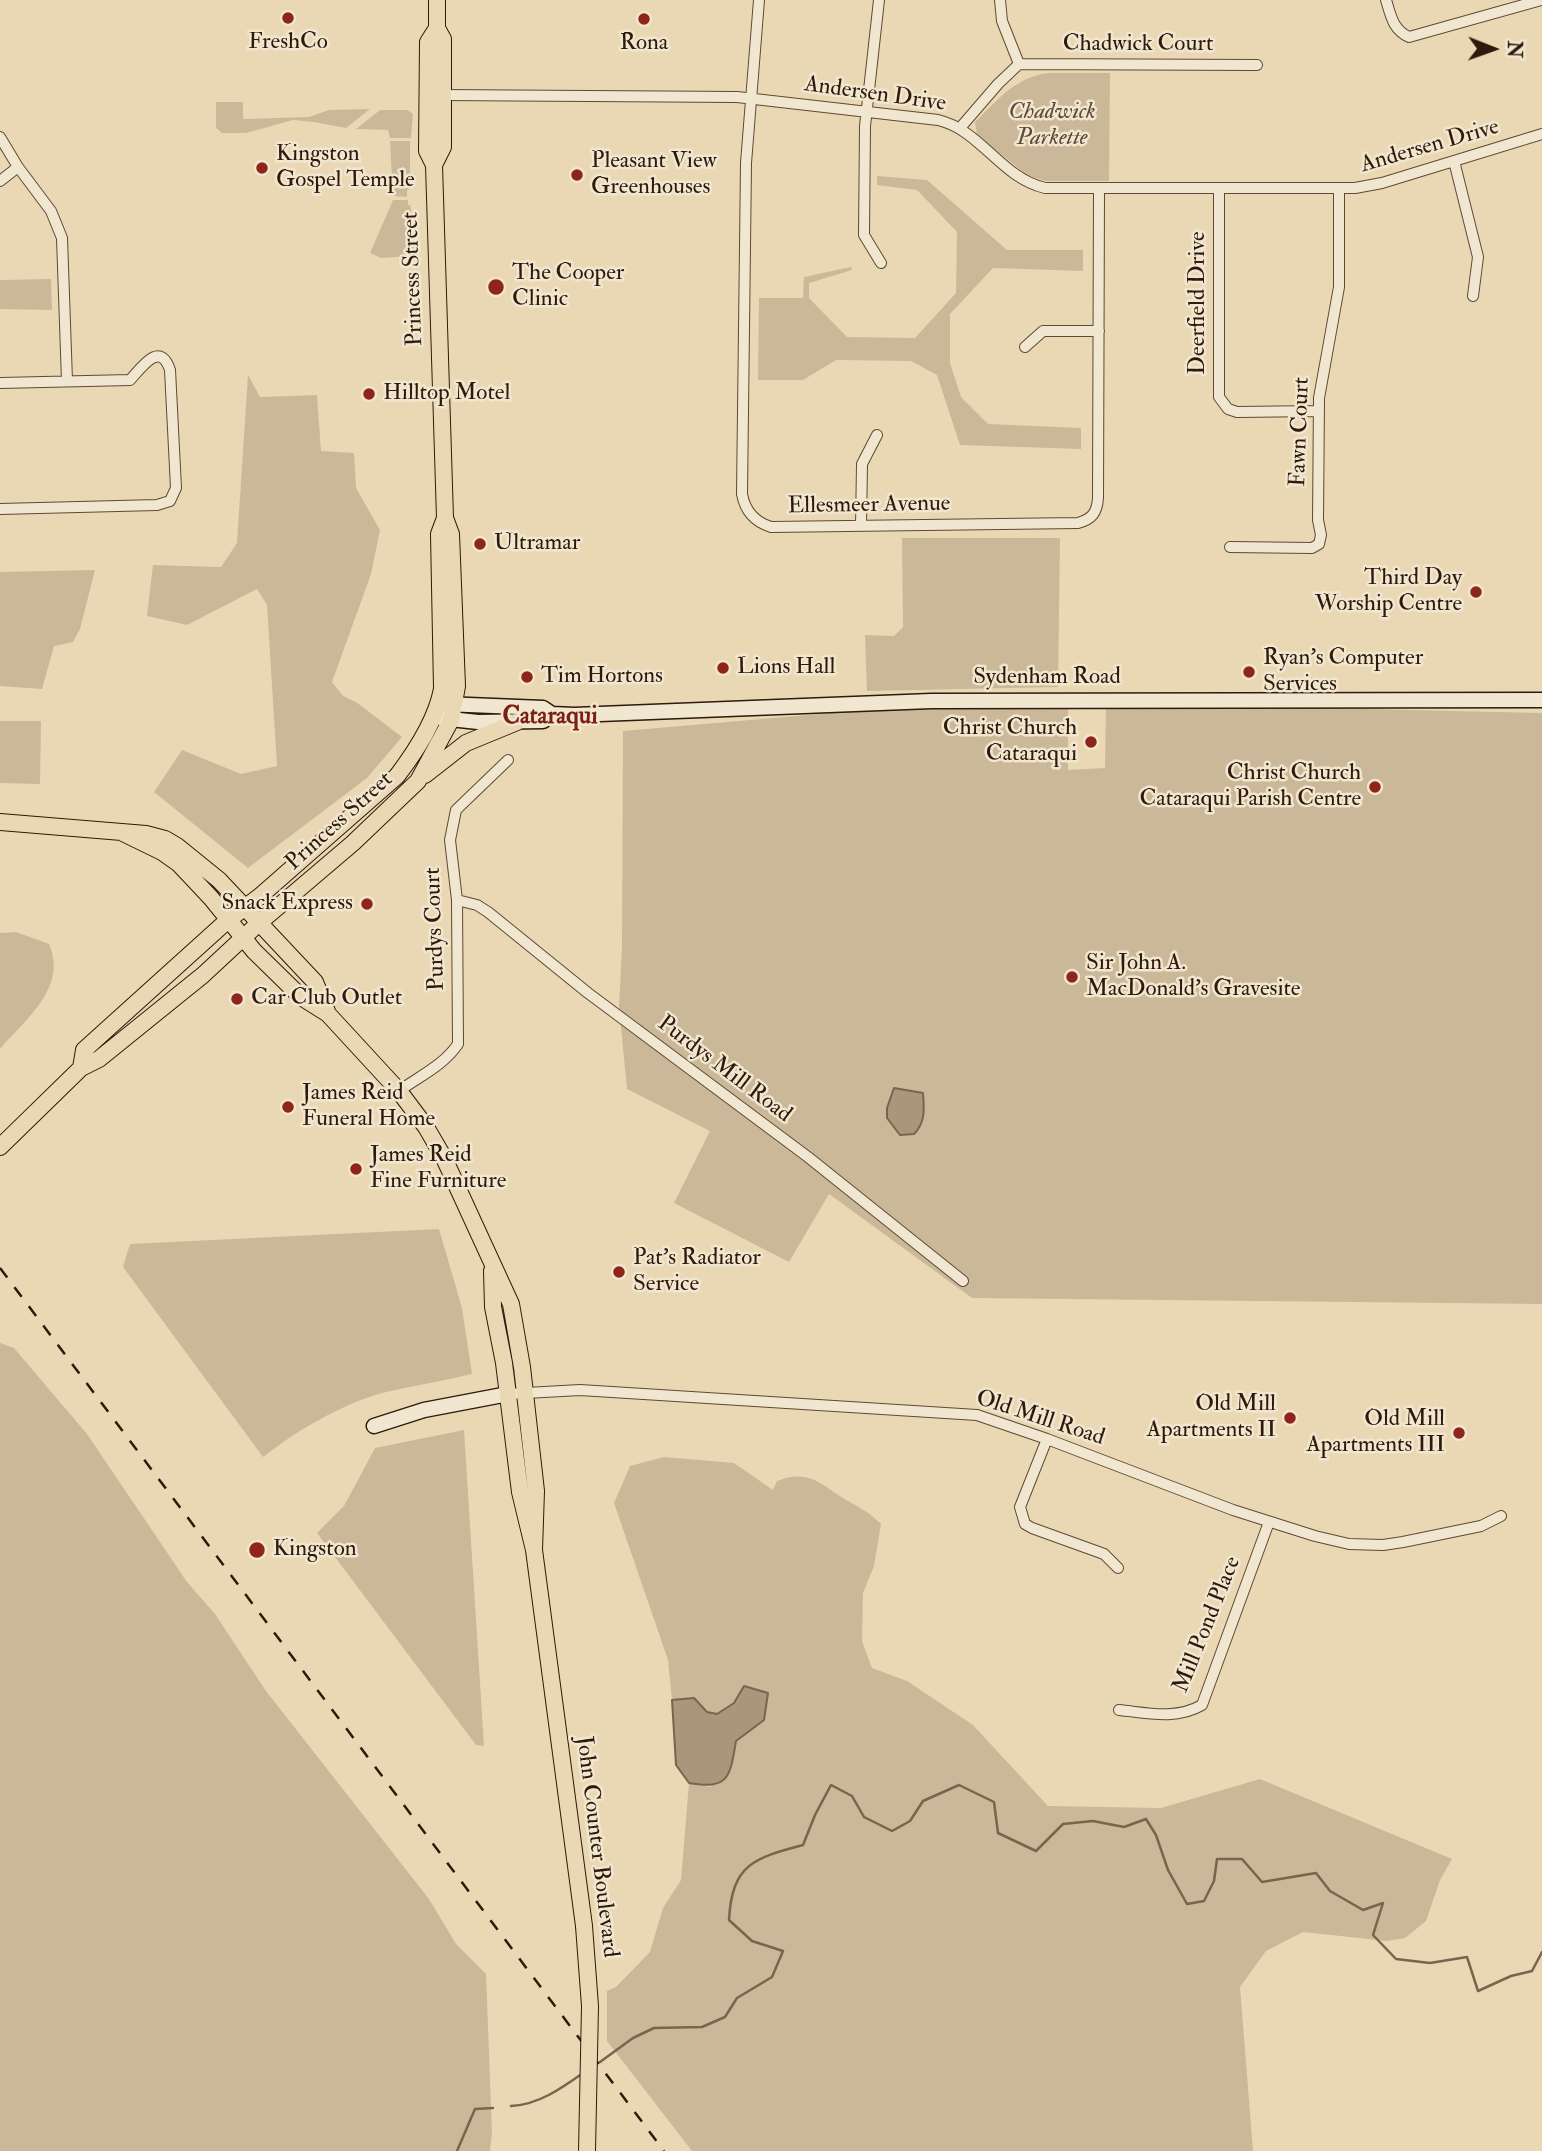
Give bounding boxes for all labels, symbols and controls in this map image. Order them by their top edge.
marker: FreshCo [280,10,296,26]
marker: Rona [636,11,652,27]
north arrow [1458,14,1528,84]
place label: FreshCo [248,29,328,57]
place label: Rona [620,30,668,58]
street label: Chadwick Court [1063,31,1213,59]
text: N [1502,41,1526,58]
street label: Andersen Drive [802,71,948,119]
park label: Chadwick Parkette [1009,99,1095,153]
street label: Andersen Drive [1358,114,1502,180]
place label: Kingston Gospel Temple [276,141,415,195]
place label: Pleasant View Greenhouses [591,148,717,202]
marker: Kingston Gospel Temple [254,160,270,176]
marker: Pleasant View Greenhouses [569,167,585,183]
street label: Princess Street [398,211,430,347]
street label: Deerfield Drive [1185,231,1213,375]
place label: The Cooper Clinic [512,260,624,314]
marker: The Cooper Clinic [486,277,506,297]
street label: Fawn Court [1285,377,1317,487]
place label: Hilltop Motel [383,380,510,408]
marker: Hilltop Motel [361,386,377,402]
street label: Ellesmeer Avenue [787,491,951,521]
place label: Ultramar [494,530,580,558]
marker: Ultramar [472,536,488,552]
place label: Third Day Worship Centre [1315,565,1462,619]
marker: Third Day Worship Centre [1468,584,1484,600]
place label: Ryan's Computer Services [1263,645,1423,699]
place label: Lions Hall [737,654,835,682]
marker: Lions Hall [715,660,731,676]
place label: Tim Hortons [541,663,663,691]
street label: Sydenham Road [973,664,1121,692]
marker: Ryan's Computer Services [1241,664,1257,680]
marker: Tim Hortons [519,669,535,685]
district label: Cataraqui [502,704,598,732]
place label: Christ Church Cataraqui [943,715,1077,769]
marker: Christ Church Cataraqui [1083,734,1099,750]
place label: Christ Church Cataraqui Parish Centre [1139,760,1361,814]
street label: Princess Street [281,767,399,877]
marker: Christ Church Cataraqui Parish Centre [1367,779,1383,795]
street label: Purdys Court [420,867,452,991]
place label: Snack Express [222,890,353,918]
marker: Snack Express [359,896,375,912]
place label: Sir John A. MacDonald's Gravesite [1086,950,1300,1004]
marker: Sir John A. MacDonald's Gravesite [1064,969,1080,985]
place label: Car Club Outlet [251,985,402,1013]
marker: Car Club Outlet [229,991,245,1007]
street label: Purdys Mill Road [651,1011,797,1129]
place label: James Reid Funeral Home [302,1080,435,1134]
marker: James Reid Funeral Home [280,1099,296,1115]
place label: James Reid Fine Furniture [370,1142,506,1196]
marker: James Reid Fine Furniture [348,1161,364,1177]
place label: Pat's Radiator Service [633,1245,761,1299]
marker: Pat's Radiator Service [611,1264,627,1280]
street label: Old Mill Road [972,1385,1108,1453]
place label: Old Mill Apartments II [1146,1391,1276,1445]
place label: Old Mill Apartments III [1306,1406,1445,1460]
marker: Old Mill Apartments II [1282,1410,1298,1426]
marker: Old Mill Apartments III [1451,1425,1467,1441]
place label: Kingston [273,1536,357,1564]
marker: Kingston [247,1540,267,1560]
street label: Mill Pond Place [1168,1553,1248,1697]
street label: John Counter Boulevard [569,1735,623,1959]

